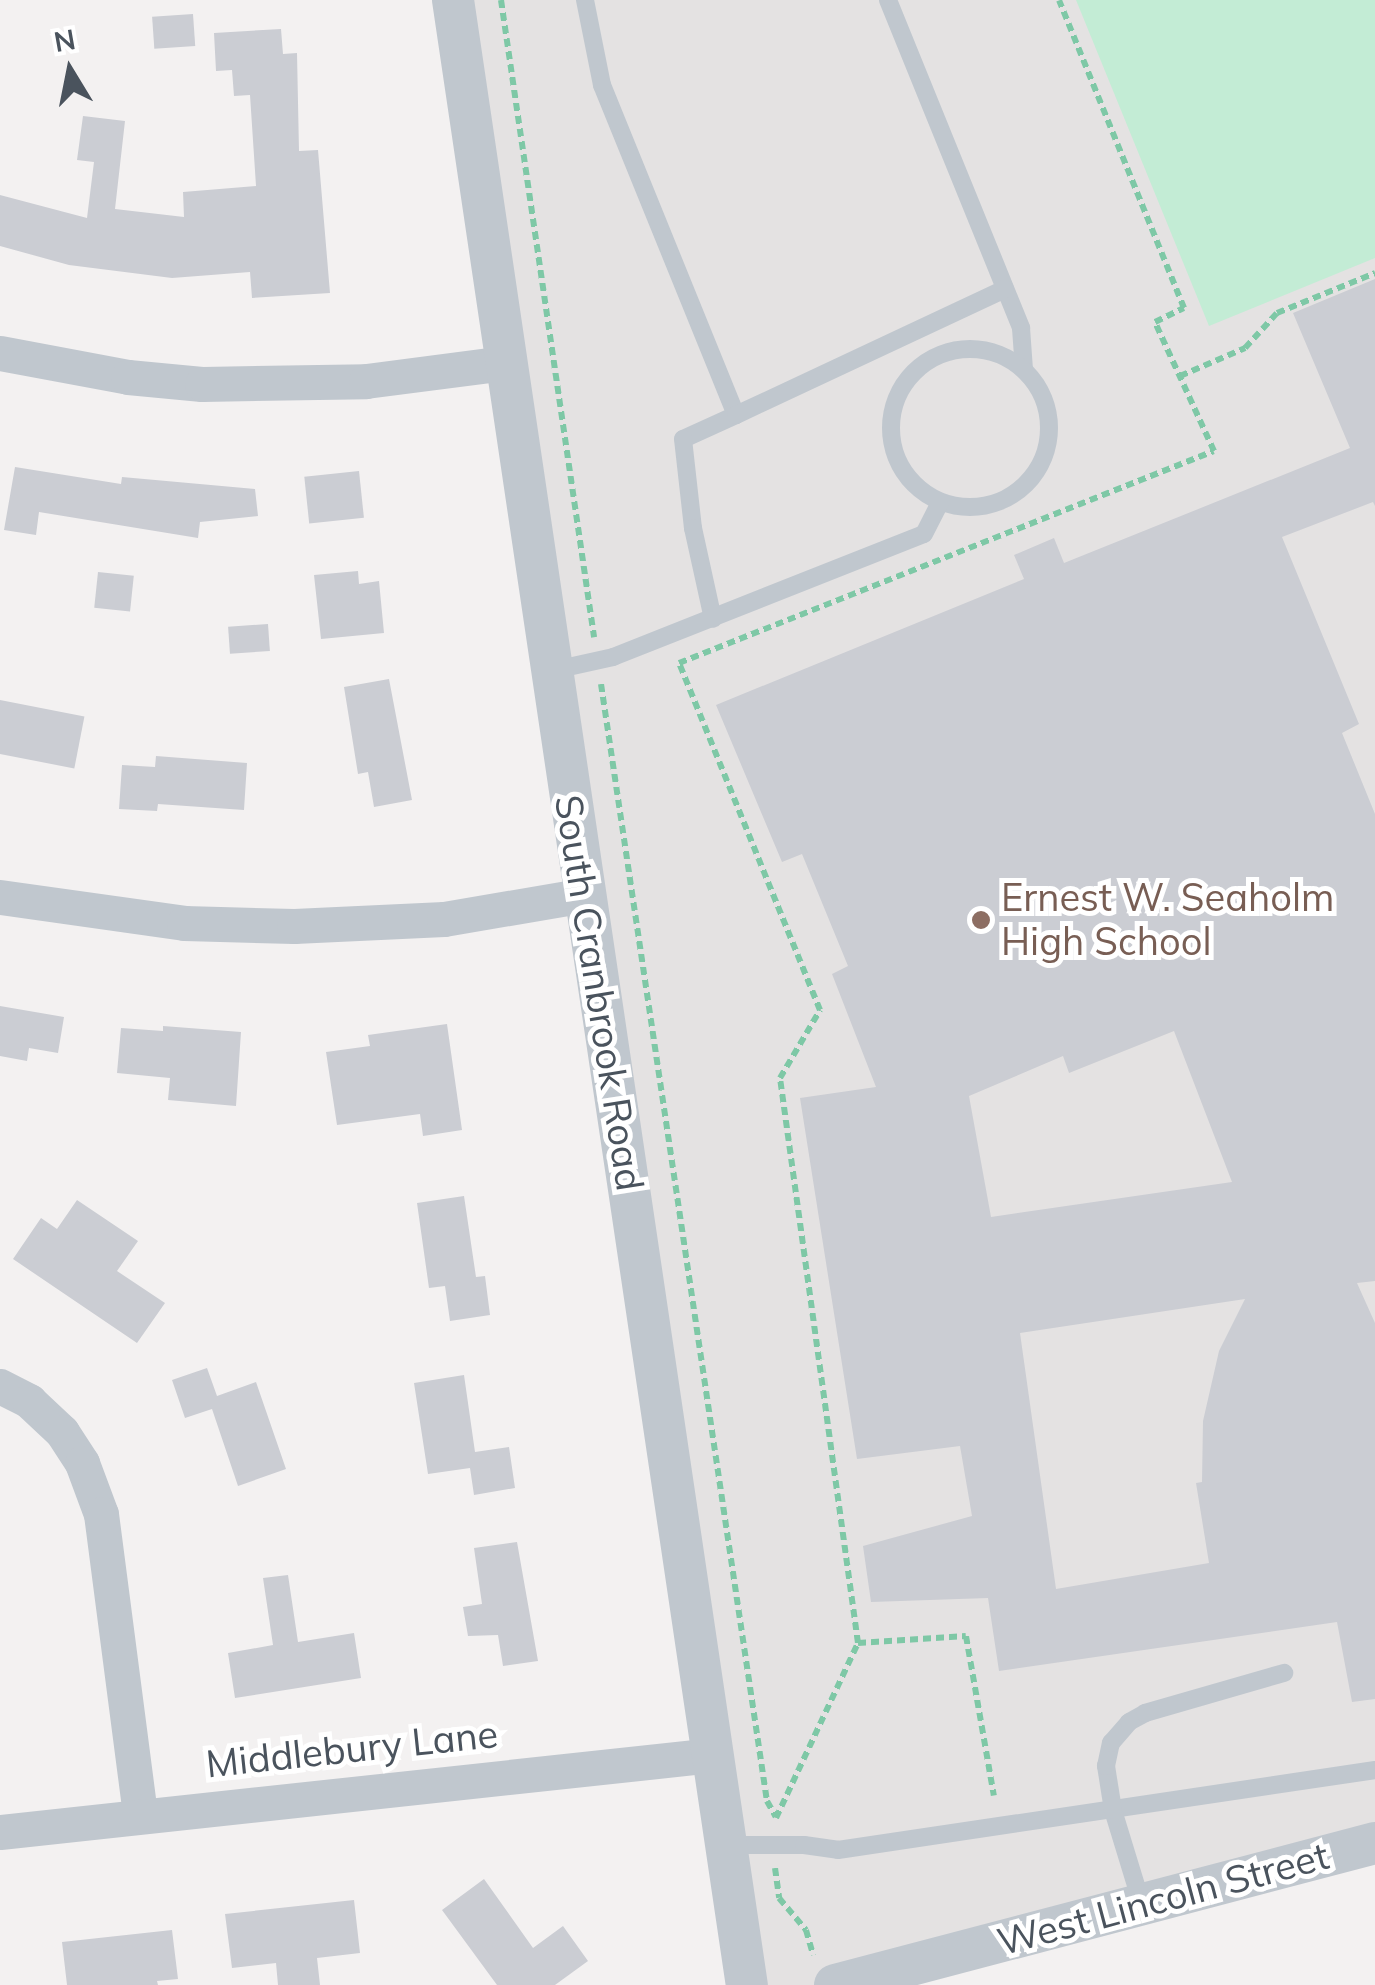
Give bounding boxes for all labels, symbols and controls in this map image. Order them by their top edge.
north arrow [20,20,120,120]
text: N [51,21,78,59]
street label: South Cranbrook Road [545,792,653,1194]
place label: Ernest W. Seaholm High School [1001,875,1334,964]
marker: Ernest W. Seaholm High School [970,909,992,931]
street label: Middlebury Lane [204,1711,500,1787]
street label: West Lincoln Street [992,1833,1334,1965]

